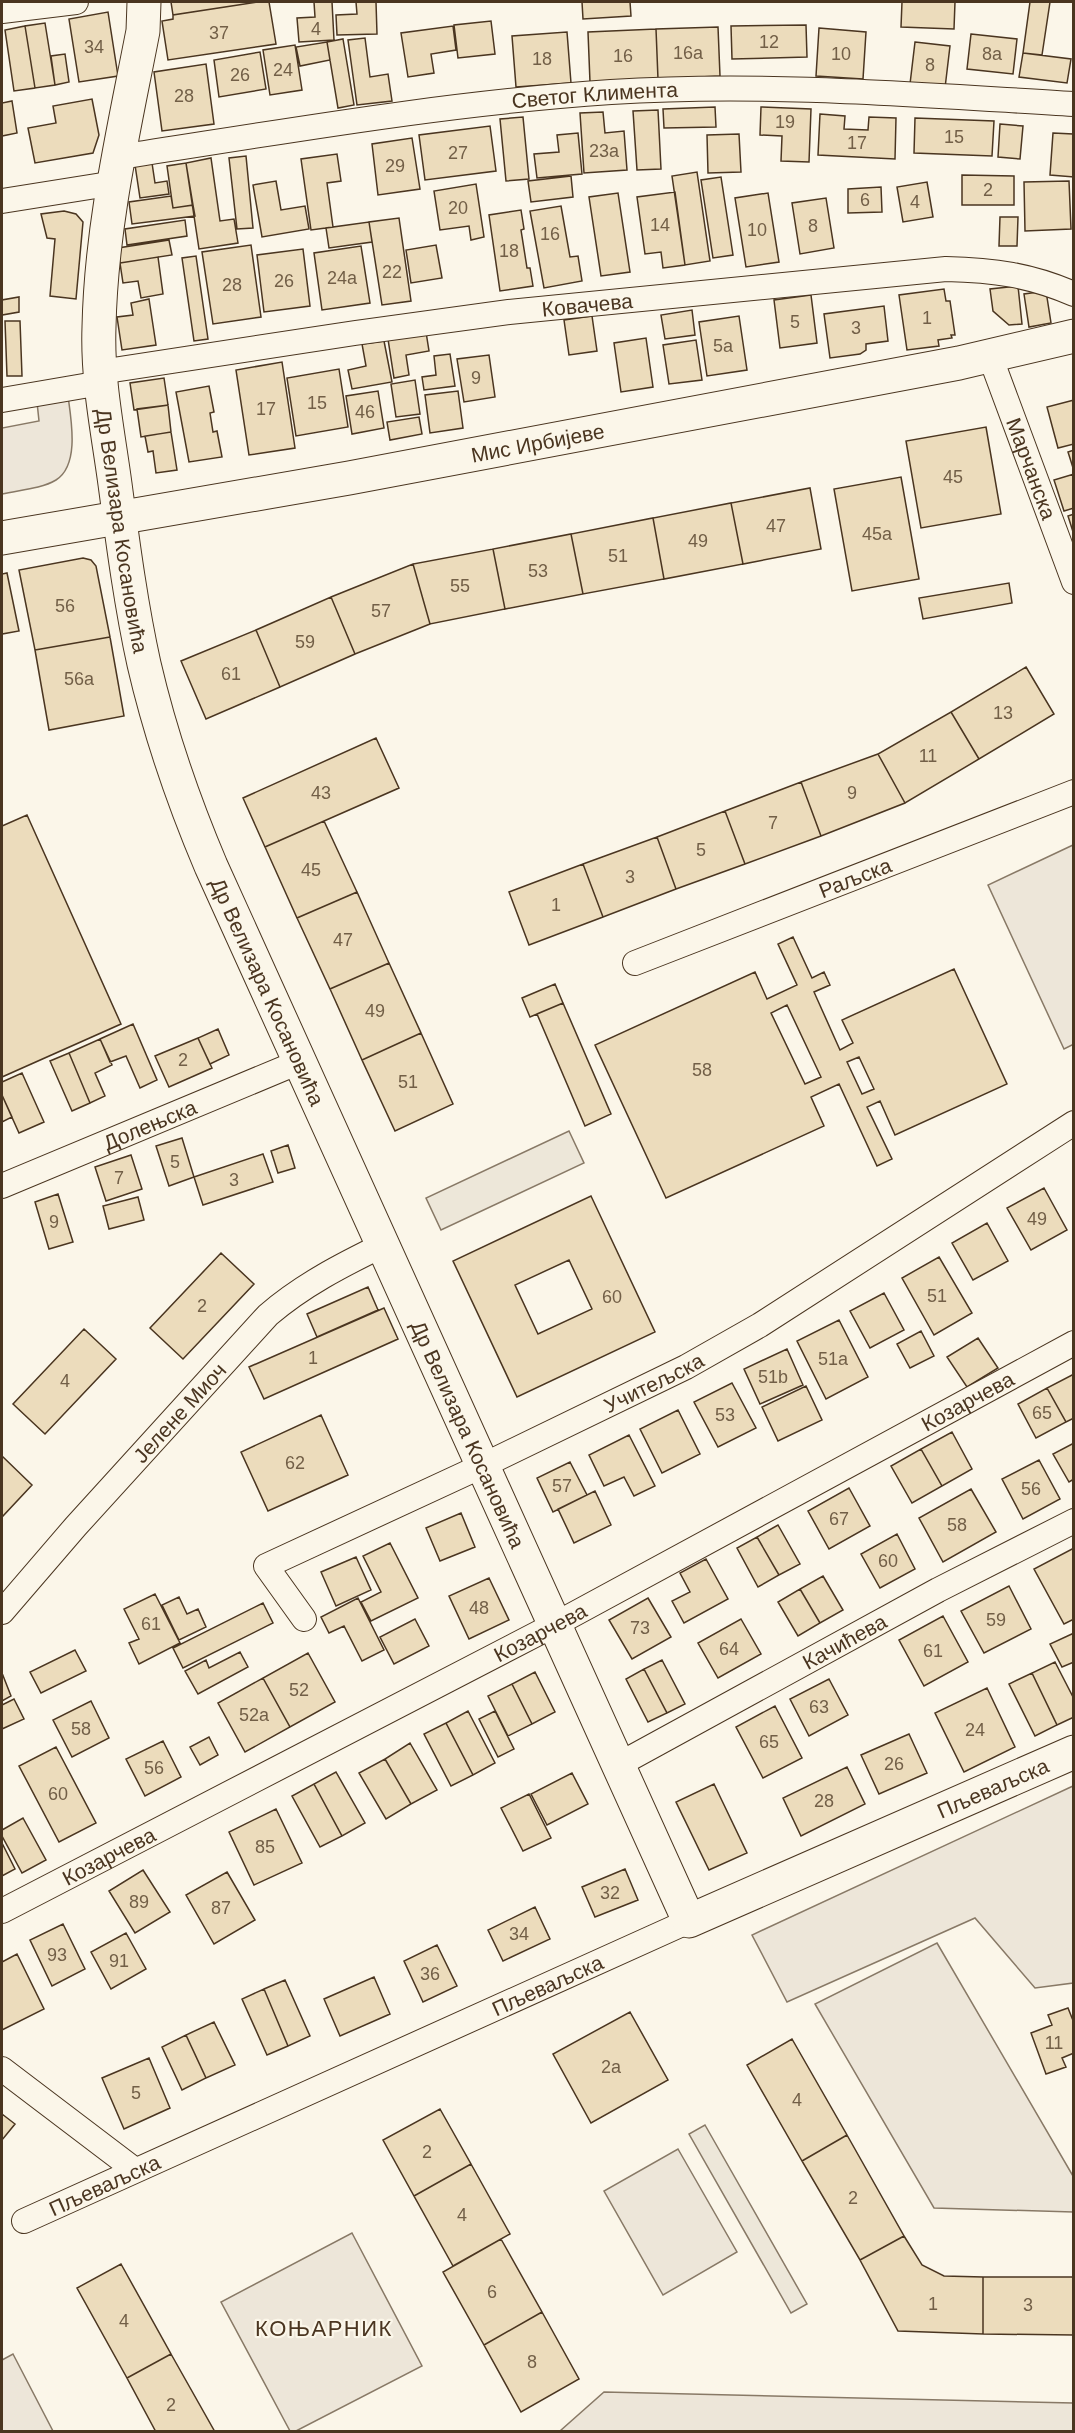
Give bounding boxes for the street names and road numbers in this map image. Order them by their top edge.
street label: Светог Климента [510,78,678,112]
street label: Ковачева [541,288,634,320]
street label: Др Велизара Косановића [93,407,153,655]
street label: Марчанска [1002,414,1061,523]
street label: Мис Ирбијеве [469,419,606,466]
street label: Раљска [815,853,895,902]
street label: Др Велизара Косановића [206,874,329,1109]
street label: Долењска [100,1095,200,1154]
street label: Др Велизара Косановића [407,1317,530,1552]
street label: Учитељска [600,1348,708,1417]
street label: Јелене Миоч [128,1358,230,1467]
street label: Козарчева [917,1366,1018,1435]
street label: Козарчева [490,1598,591,1666]
street label: Качићева [798,1609,891,1673]
street label: Пљеваљска [933,1753,1052,1822]
street label: Козарчева [58,1822,159,1889]
street label: Пљеваљска [488,1950,607,2020]
street label: Пљеваљска [45,2150,164,2220]

